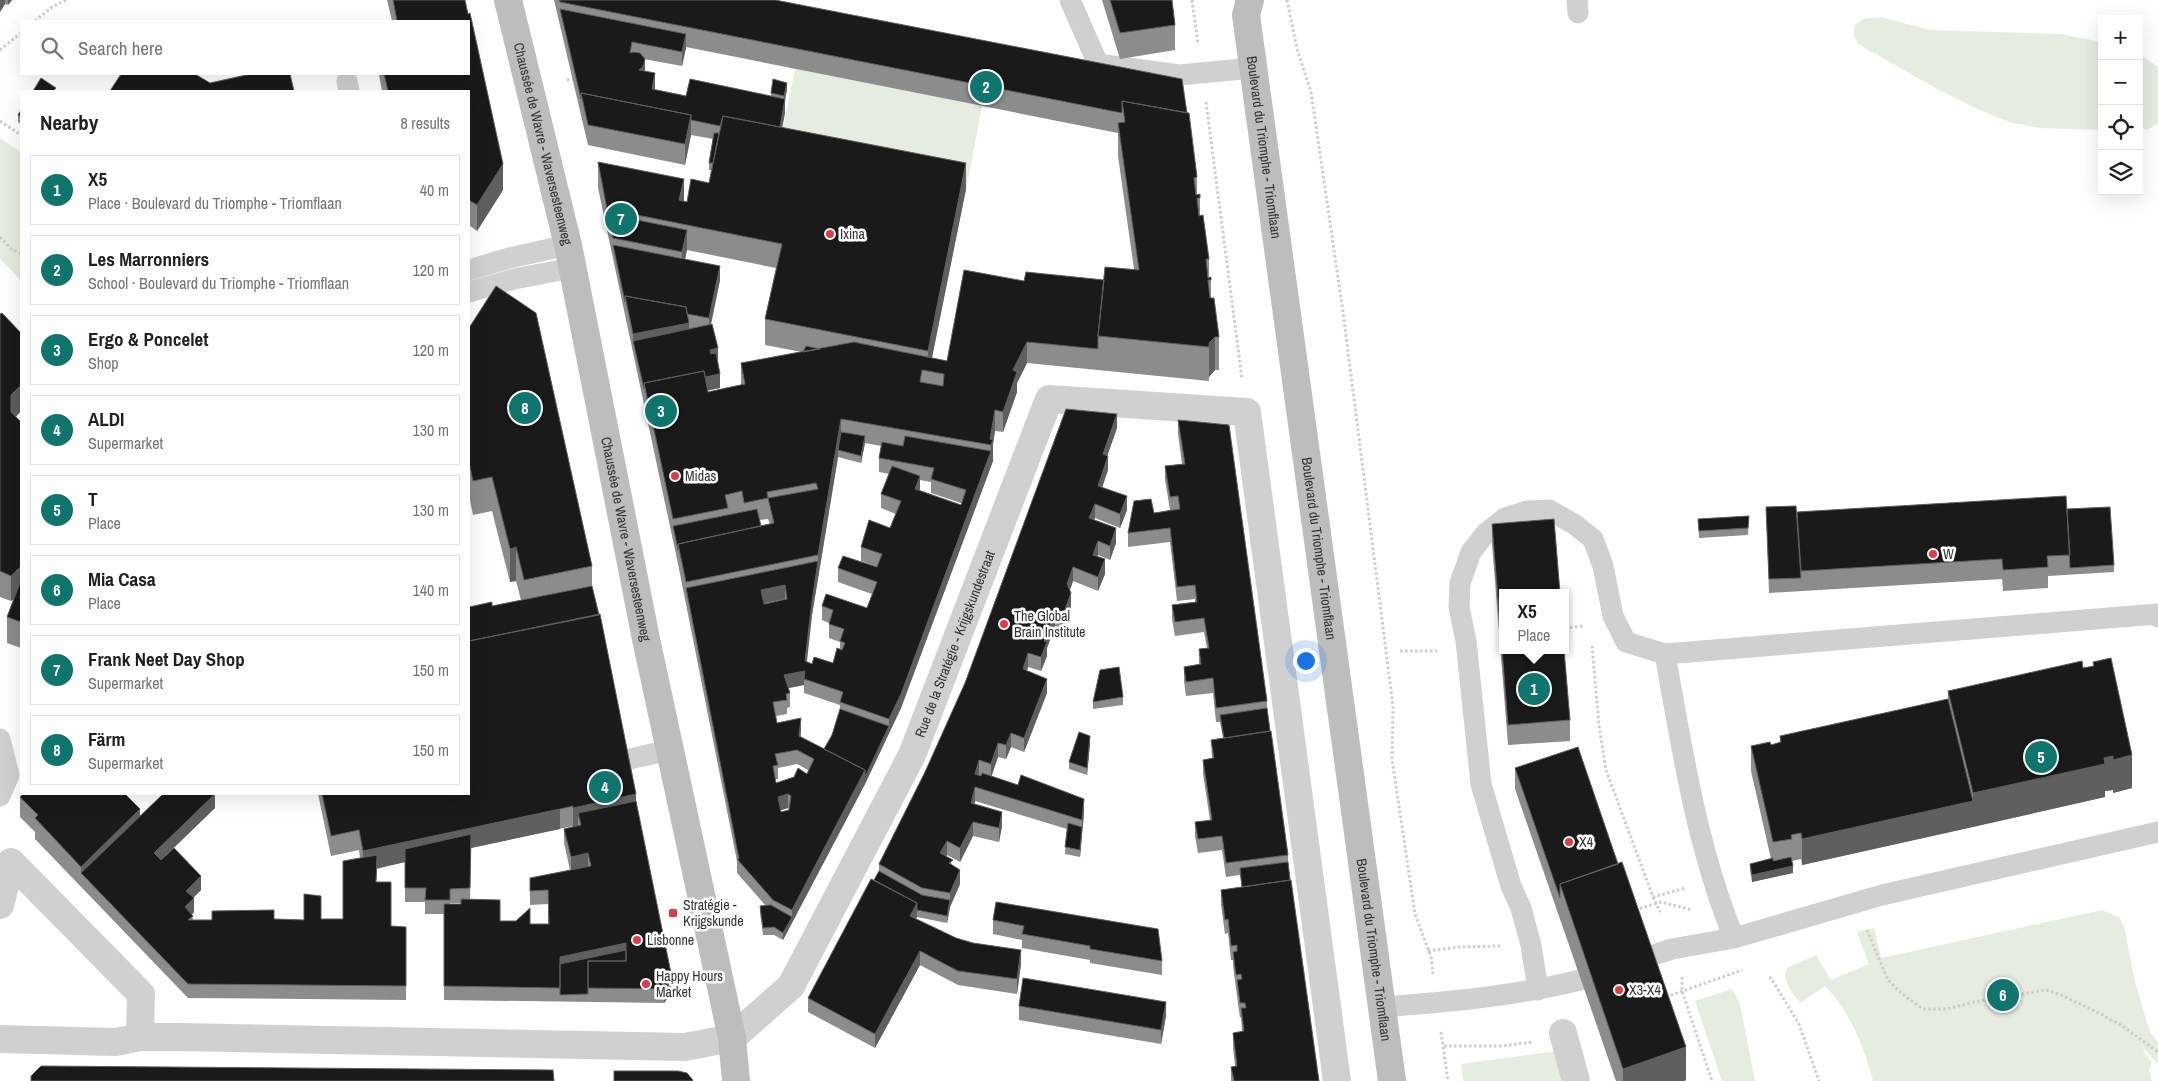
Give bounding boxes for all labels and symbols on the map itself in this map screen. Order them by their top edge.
street label: Chaussée de Wavre - Waversesteenweg [510,41,577,248]
street label: Boulevard du Triomphe - Triomflaan [1243,55,1286,240]
pin: 2 [970,68,1002,106]
pin: 7 [605,200,637,238]
place label: Ixina [840,225,866,243]
marker: Ixina [824,228,836,240]
pin: 8 [509,389,541,427]
pin: 3 [645,392,677,430]
street label: Chaussée de Wavre - Waversesteenweg [597,435,655,643]
street label: Boulevard du Triomphe - Triomflaan [1298,456,1340,641]
place label: Midas [685,467,717,485]
marker: Midas [669,470,681,482]
place label: W [1943,545,1954,563]
street label: Rue de la Stratégie - Krijgskundestraat [911,548,999,740]
marker: W [1927,548,1939,560]
place label: The Global Brain Institute [1014,607,1085,641]
marker: The Global Brain Institute [998,618,1010,630]
your location [1293,648,1319,674]
pin: 1 [1518,670,1550,708]
pin: 5 [2025,738,2057,776]
pin: 4 [589,768,621,806]
place label: X4 [1579,833,1594,851]
marker: X4 [1563,836,1575,848]
street label: Boulevard du Triomphe - Triomflaan [1353,857,1395,1042]
place label: Stratégie - Krijgskunde [683,896,744,930]
marker: Stratégie - Krijgskunde [667,907,679,919]
place label: Lisbonne [647,931,694,949]
marker: Lisbonne [631,934,643,946]
place label: Happy Hours Market [656,967,723,1001]
pin: 6 [1987,976,2019,1014]
marker: Happy Hours Market [640,978,652,990]
place label: X3-X4 [1629,981,1662,999]
marker: X3-X4 [1613,984,1625,996]

